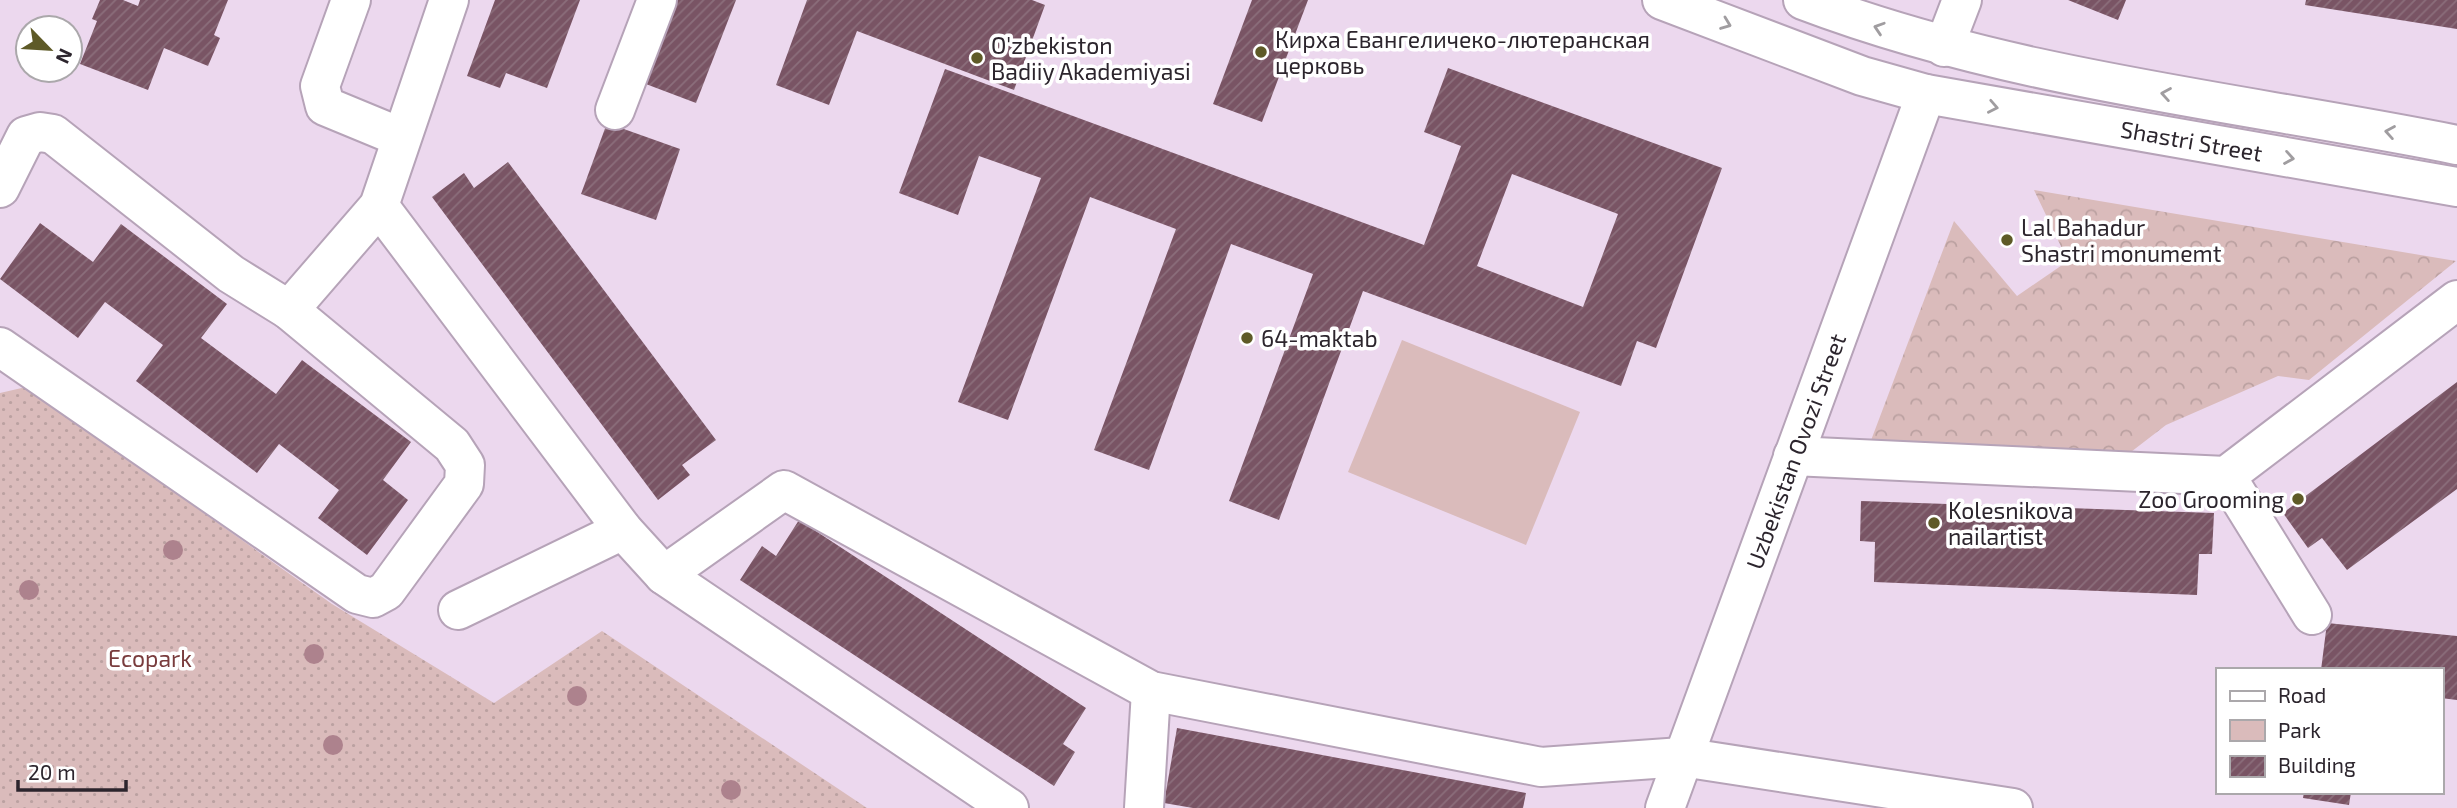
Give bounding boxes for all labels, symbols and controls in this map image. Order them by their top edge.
north arrow [14,14,84,84]
one-way arrow [1720,16,1732,30]
one-way arrow [1873,22,1885,36]
place label: Кирха Евангеличеко-лютеранская церковь [1275,25,1650,79]
place label: O'zbekiston Badiiy Akademiyasi [991,31,1191,85]
marker: Кирха Евангеличеко-лютеранская церковь [1253,44,1269,60]
text: N [52,45,78,67]
marker: O'zbekiston Badiiy Akademiyasi [969,50,985,66]
one-way arrow [2160,87,2172,102]
one-way arrow [1986,98,1998,113]
street label: Shastri Street [2118,114,2265,167]
one-way arrow [2384,125,2396,140]
one-way arrow [2283,150,2295,165]
place label: Lal Bahadur Shastri monumemt [2021,213,2222,267]
marker: Lal Bahadur Shastri monumemt [1999,232,2015,248]
place label: 64-maktab [1261,324,1378,352]
street label: Uzbekistan Ovozi Street [1740,329,1851,573]
marker: 64-maktab [1239,330,1255,346]
place label: Zoo Grooming [2138,485,2284,513]
marker: Zoo Grooming [2290,491,2306,507]
place label: Kolesnikova nailartist [1948,496,2073,550]
marker: Kolesnikova nailartist [1926,515,1942,531]
park label: Ecopark [108,644,192,672]
legend [2216,668,2443,794]
text: Road [2278,682,2326,707]
text: Park [2278,717,2321,742]
scale bar [18,748,126,792]
text: Building [2278,752,2356,777]
text: 20 m [28,759,76,784]

